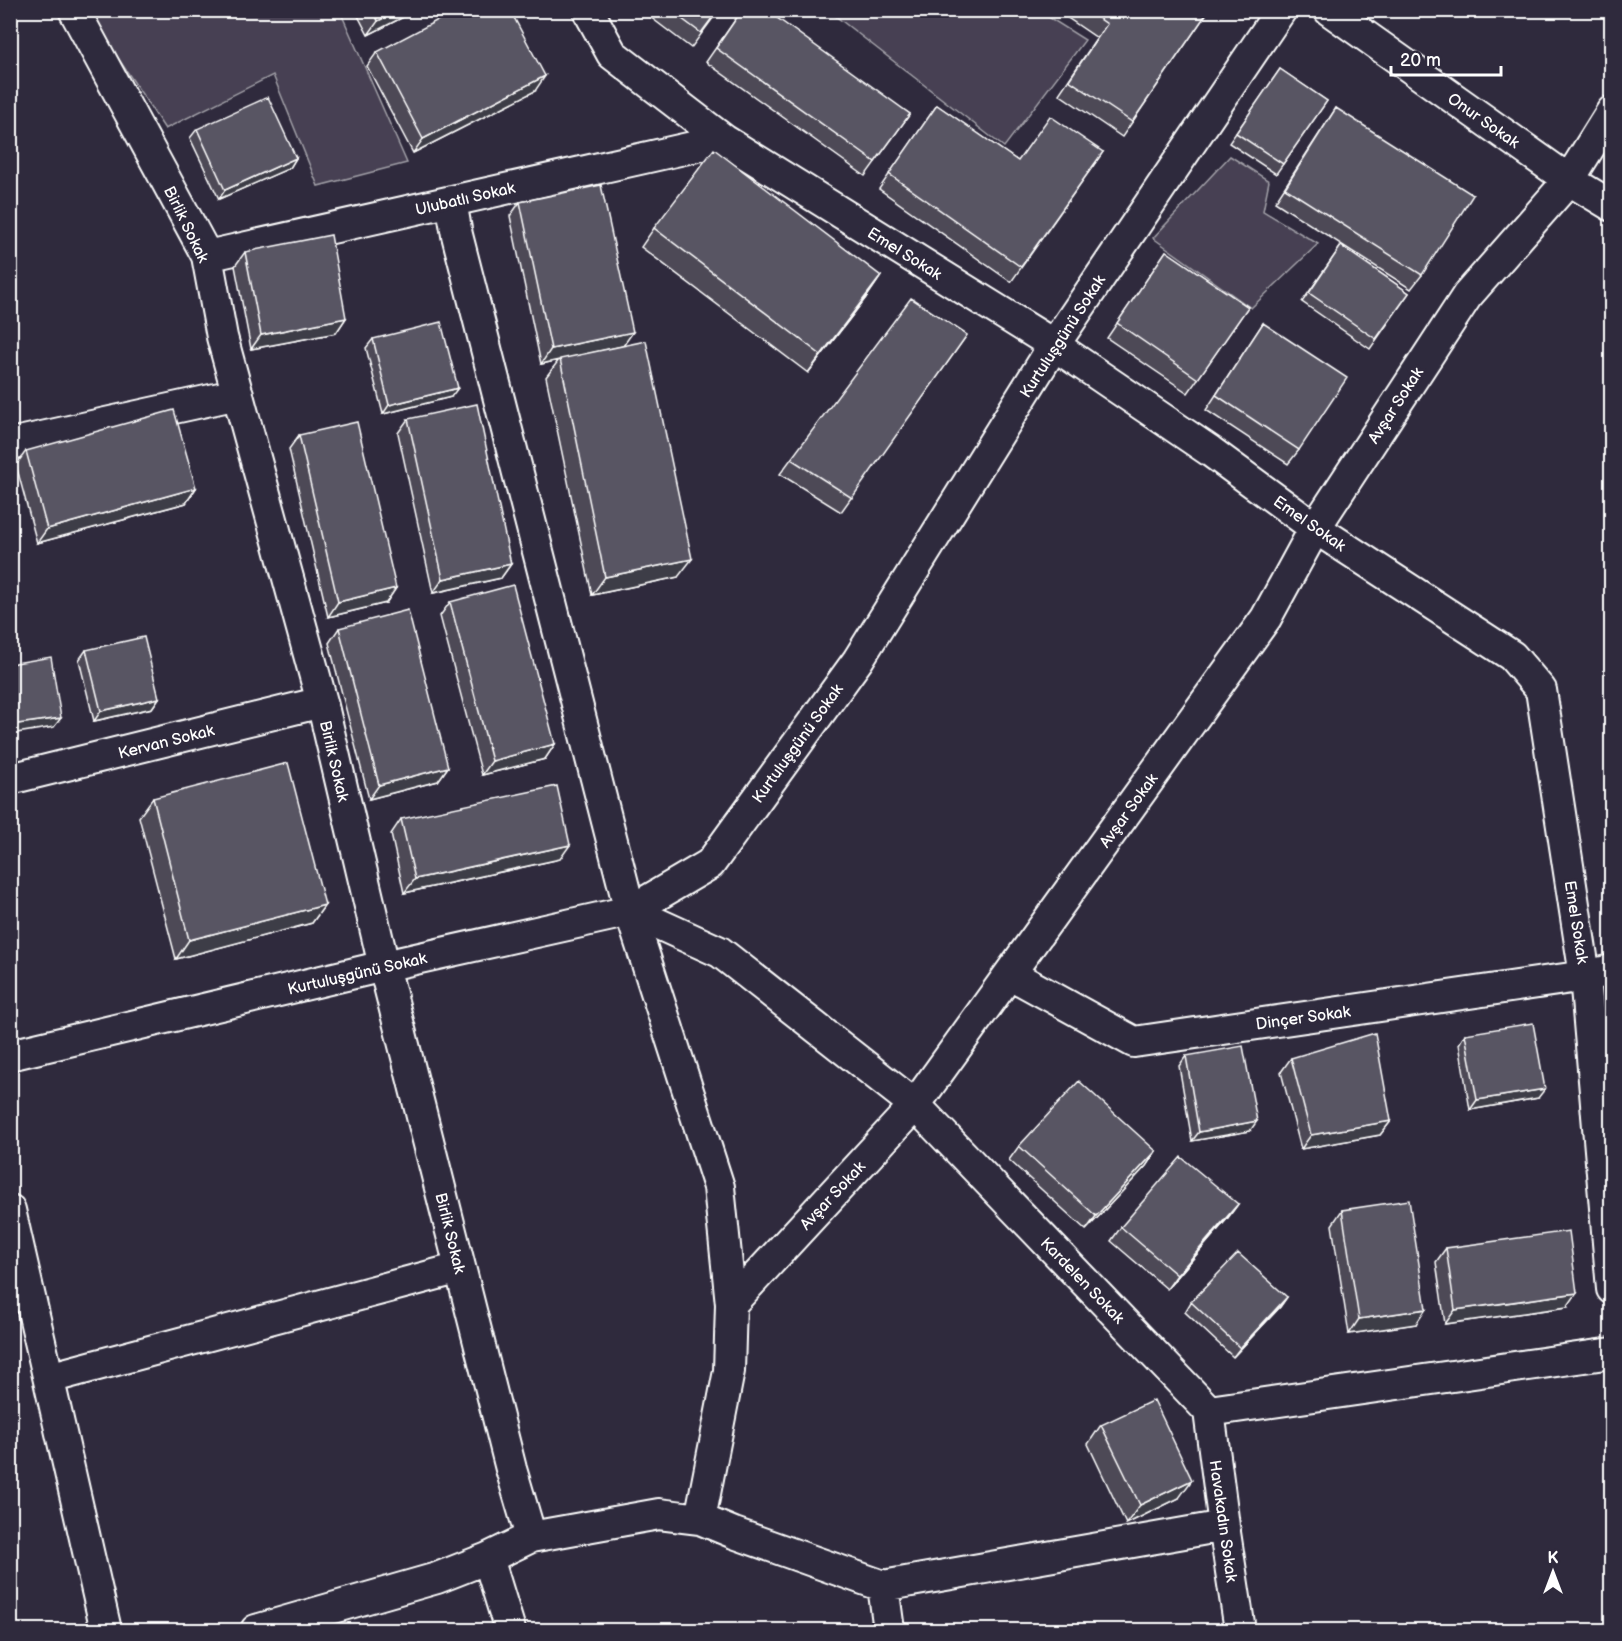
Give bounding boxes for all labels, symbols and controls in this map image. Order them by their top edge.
scale bar [1391,39,1500,77]
text: 20 m [1400,50,1441,71]
street label: Onur Sokak [1444,90,1523,153]
street label: Ulubatlı Sokak [414,179,517,220]
street label: Birlik Sokak [159,183,212,266]
street label: Emel Sokak [864,224,945,285]
street label: Kurtuluşgünü Sokak [1017,272,1110,402]
street label: Avşar Sokak [1365,364,1428,447]
street label: Emel Sokak [1269,492,1349,556]
street label: Kurtuluşgünü Sokak [749,681,848,807]
street label: Birlik Sokak [315,719,352,804]
street label: Kervan Sokak [116,721,216,764]
street label: Avşar Sokak [1096,770,1163,852]
street label: Emel Sokak [1560,879,1592,965]
street label: Kurtuluşgünü Sokak [286,949,429,1000]
street label: Dinçer Sokak [1255,1002,1352,1035]
street label: Avşar Sokak [796,1158,870,1234]
street label: Birlik Sokak [430,1191,469,1276]
street label: Kardelen Sokak [1036,1234,1128,1328]
street label: Havakadın Sokak [1205,1459,1241,1584]
north arrow [1523,1542,1583,1602]
text: K [1548,1549,1559,1568]

